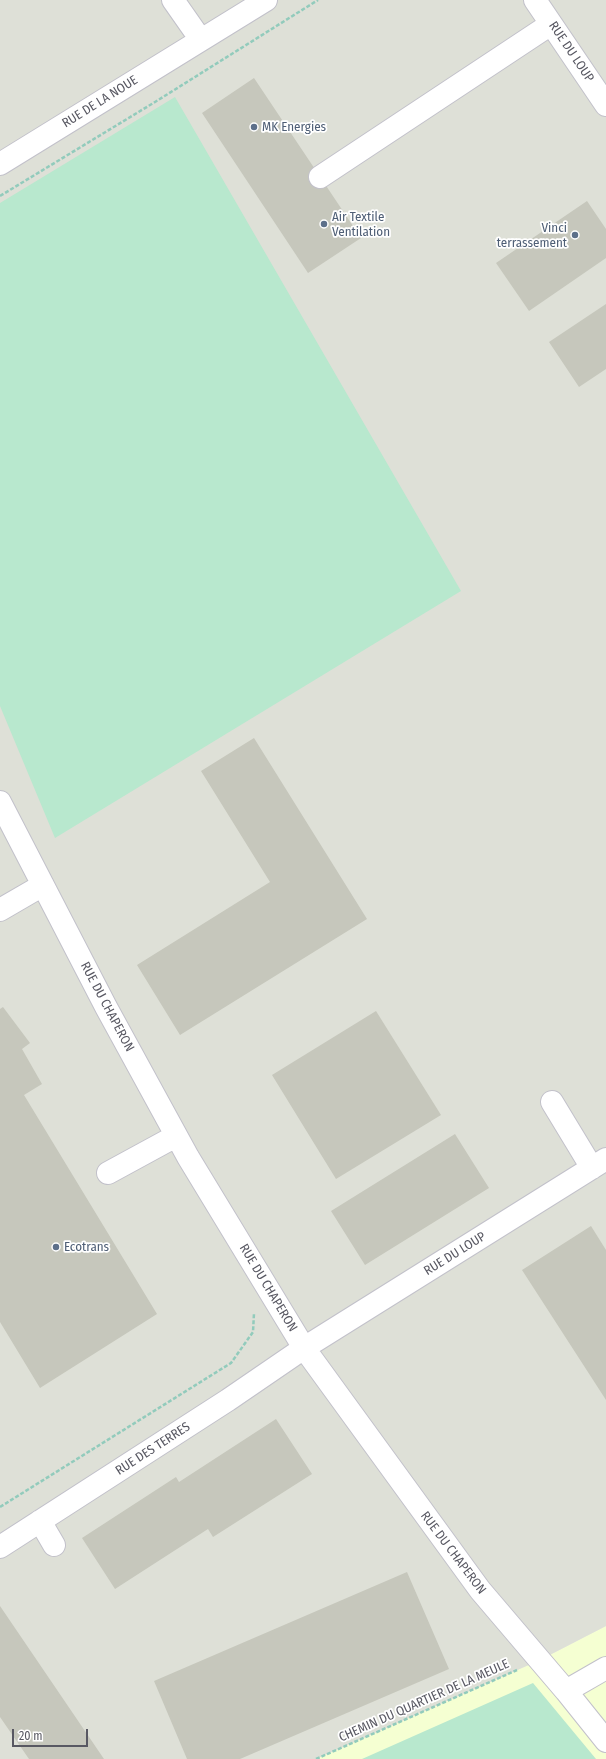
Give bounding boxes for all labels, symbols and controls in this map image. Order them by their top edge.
street label: RUE DU LOUP [545,19,597,85]
street label: RUE DE LA NOUE [59,73,141,131]
place label: MK Energies [262,119,326,135]
marker: MK Energies [249,122,259,132]
place label: Air Textile Ventilation [332,209,390,240]
marker: Air Textile Ventilation [319,219,329,229]
place label: Vinci terrassement [497,220,567,251]
marker: Vinci terrassement [570,230,580,240]
street label: RUE DU CHAPERON [77,960,137,1054]
street label: RUE DU LOUP [421,1229,489,1279]
place label: Ecotrans [64,1239,109,1255]
street label: RUE DU CHAPERON [236,1241,300,1335]
marker: Ecotrans [51,1242,61,1252]
street label: RUE DES TERRES [113,1419,193,1479]
street label: RUE DU CHAPERON [417,1509,489,1597]
street label: CHEMIN DU QUARTIER DE LA MEULE [336,1656,512,1746]
scale bar [14,1721,90,1747]
text: 20 m [19,1729,43,1743]

